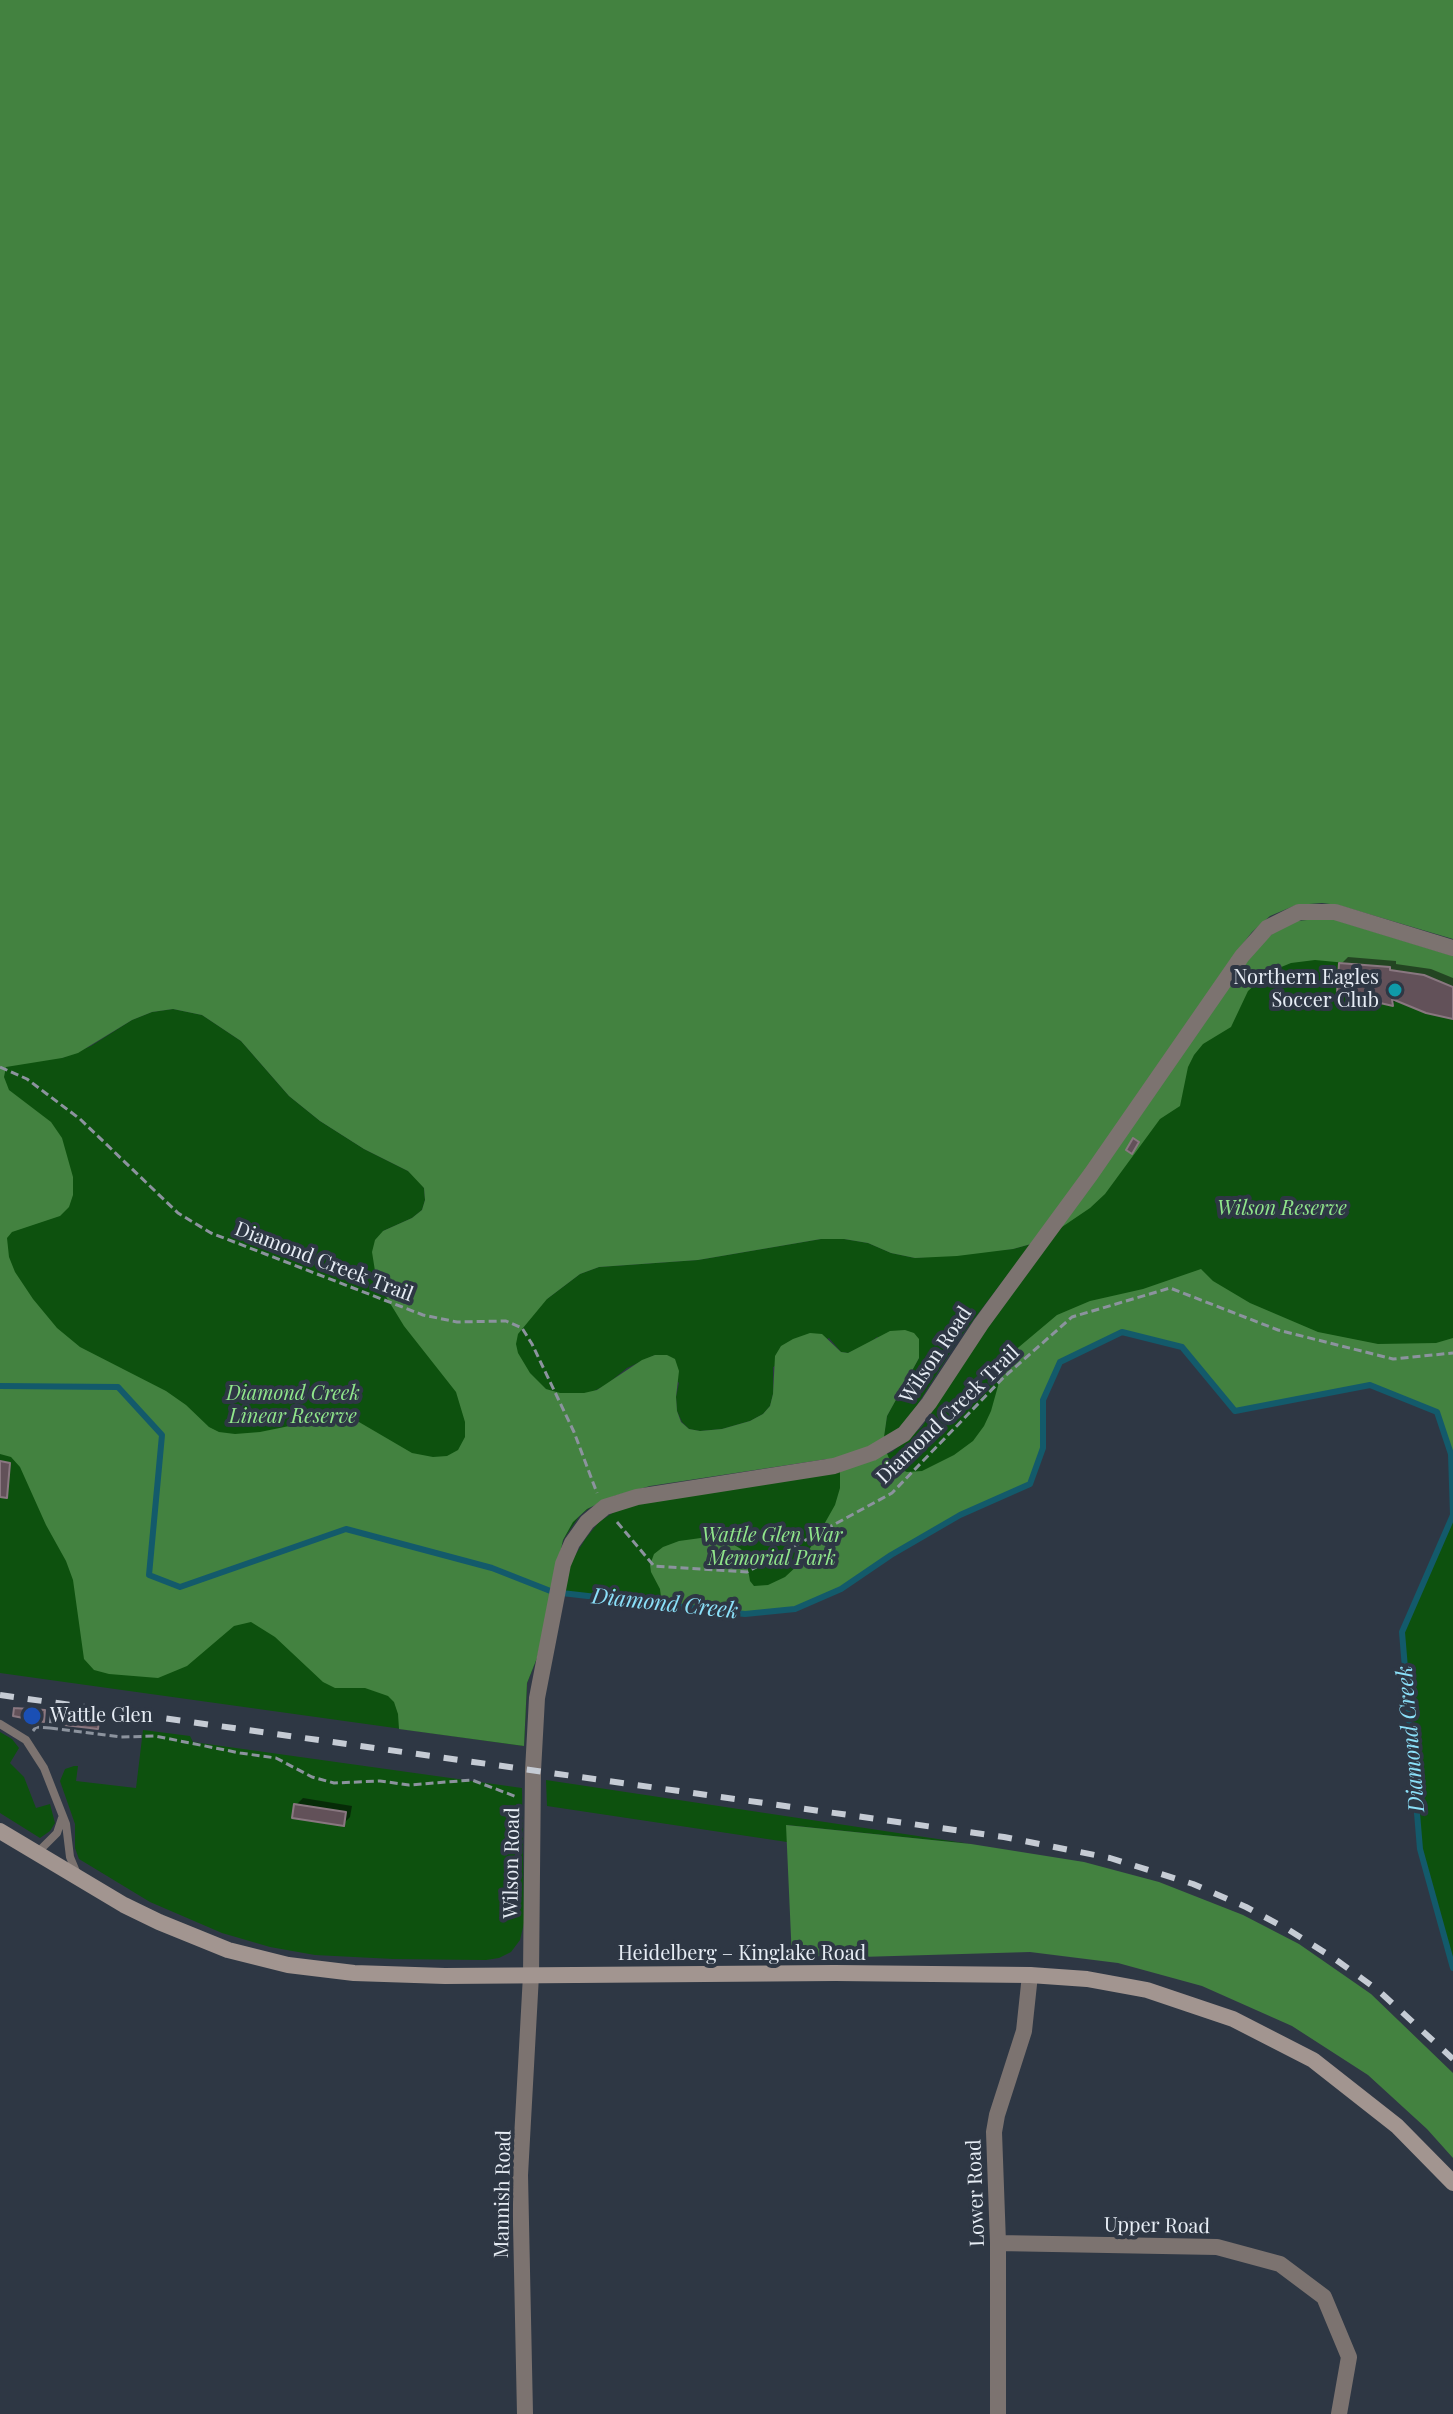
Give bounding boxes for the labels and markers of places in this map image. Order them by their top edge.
place label: Northern Eagles Soccer Club [1233,966,1379,1013]
marker: Northern Eagles Soccer Club [1386,981,1404,999]
place label: Wattle Glen [50,1704,153,1728]
marker: Wattle Glen [21,1705,43,1727]

